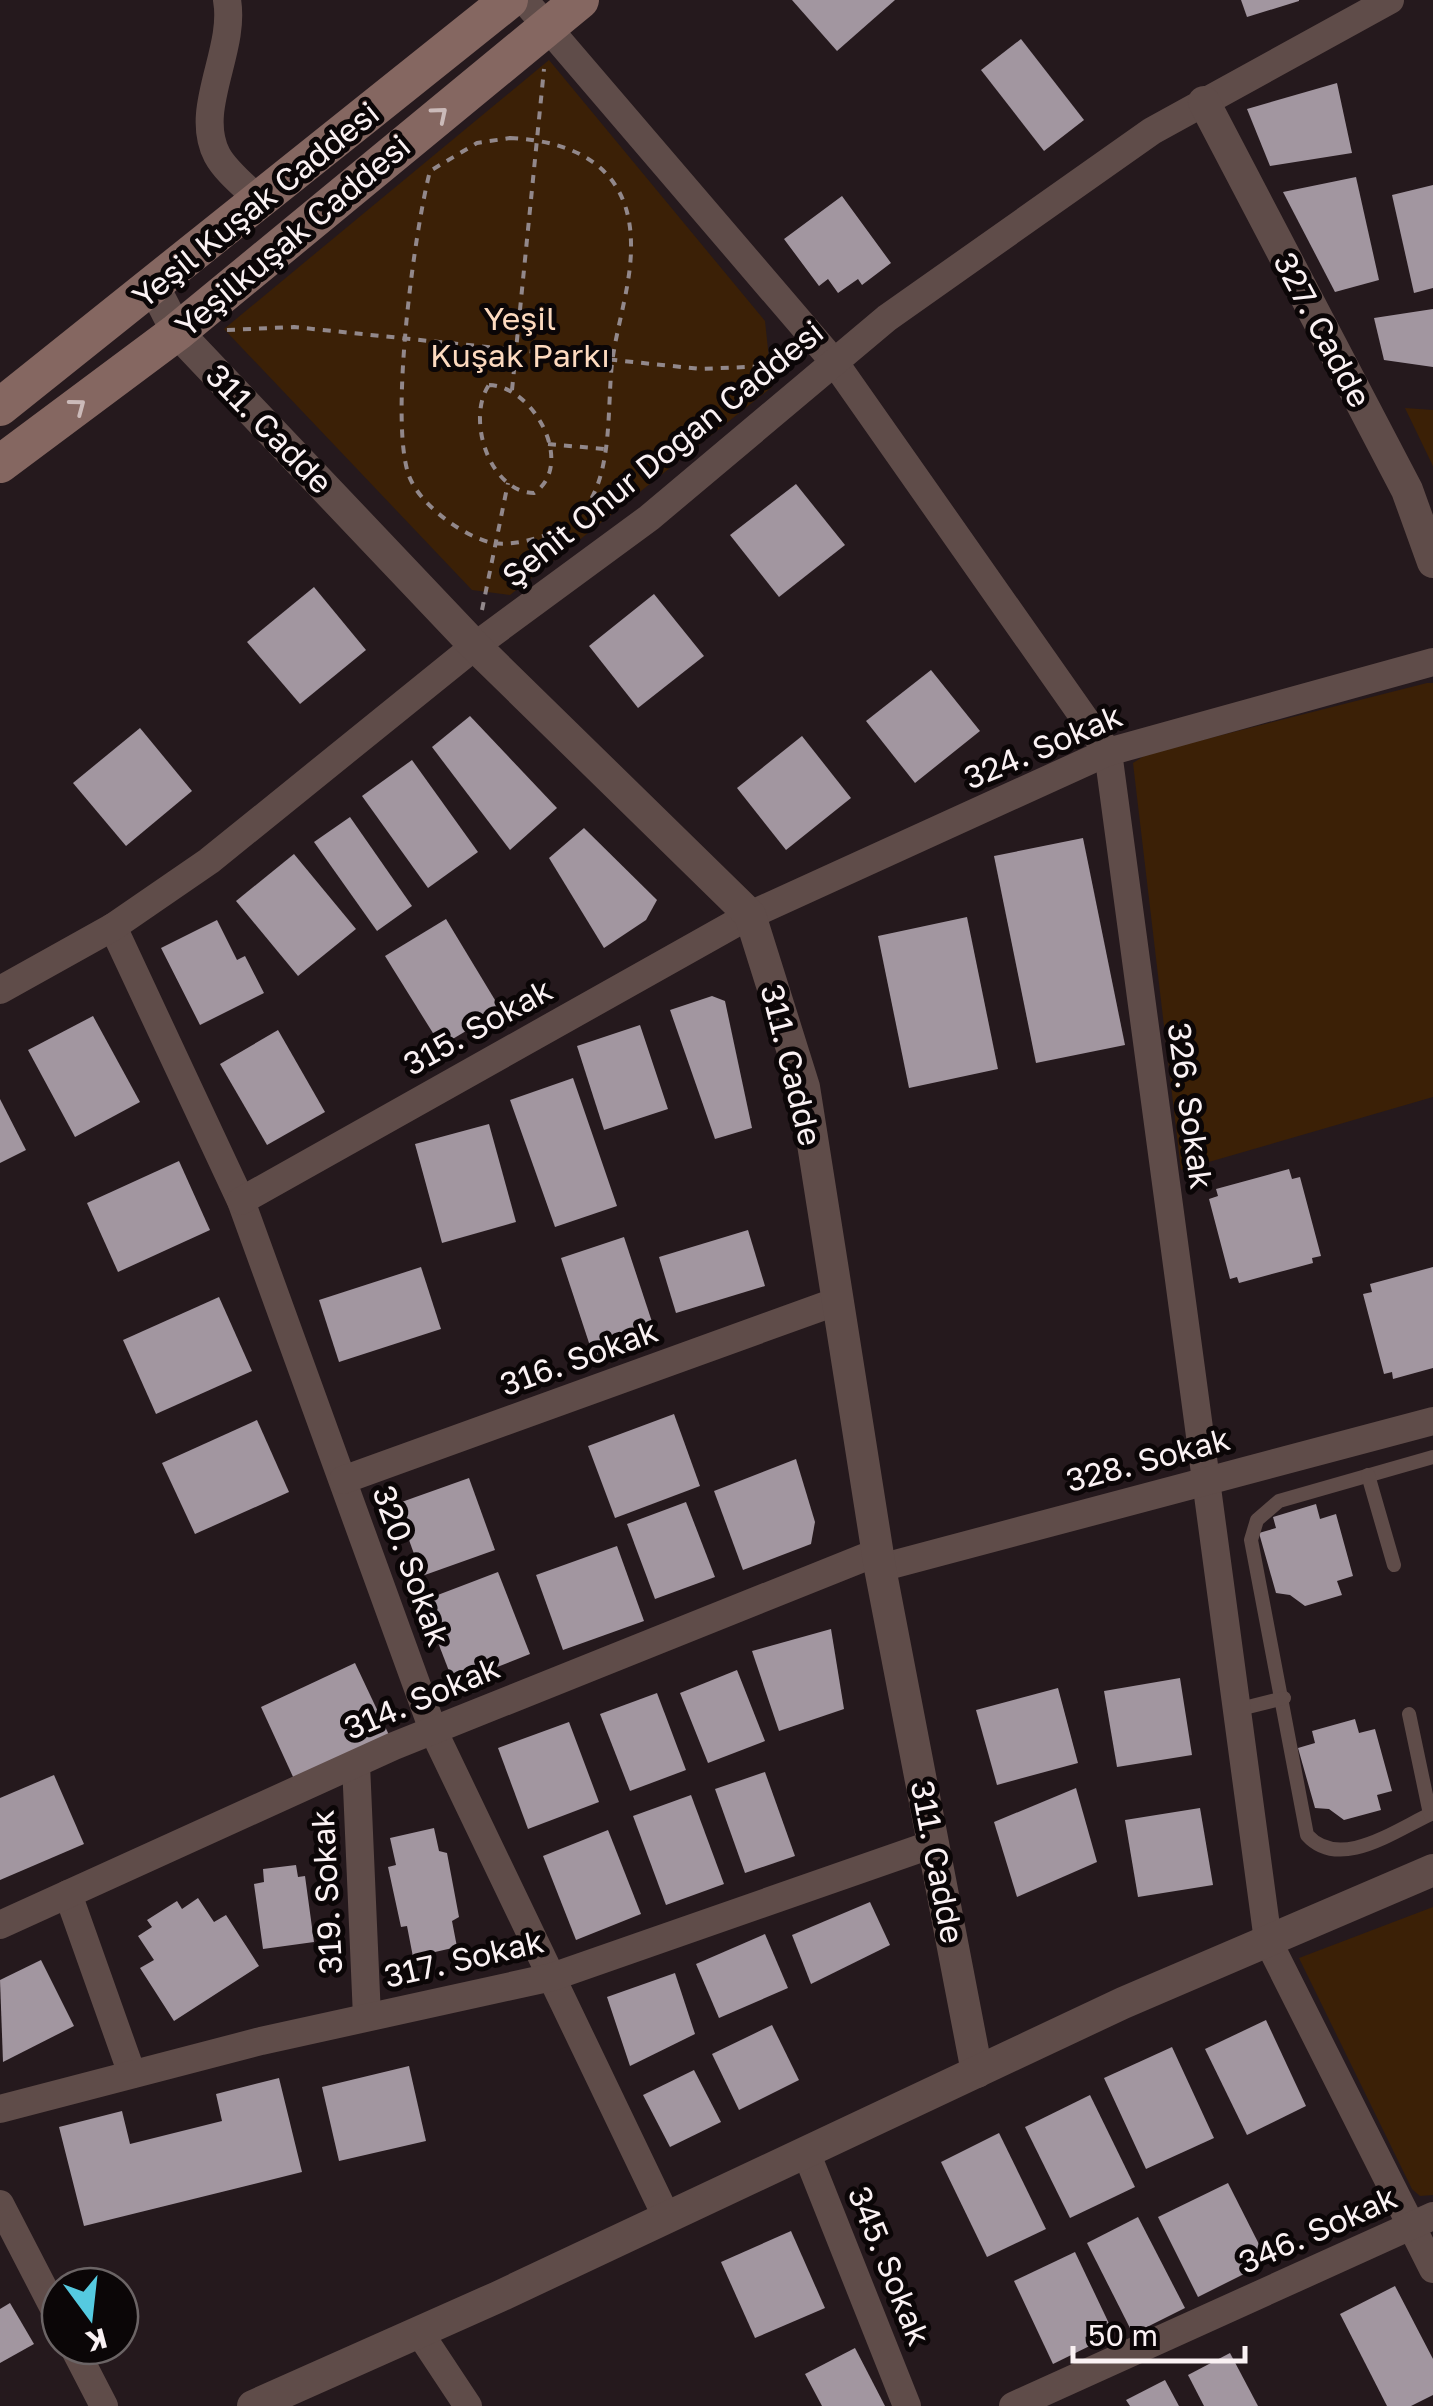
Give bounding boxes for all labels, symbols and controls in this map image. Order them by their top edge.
street label: Yeşil Kuşak Caddesi [125,93,386,315]
one-way arrow [428,107,446,125]
street label: Yeşilkuşak Caddesi [167,126,417,344]
street label: 327. Cadde [1266,246,1379,413]
park label: Yeşil Kuşak Parkı [430,299,610,374]
street label: Şehit Onur Doğan Caddesi [494,312,830,594]
street label: 311. Cadde [199,356,341,501]
one-way arrow [67,400,85,417]
street label: 324. Sokak [958,696,1127,796]
street label: 315. Sokak [397,970,558,1083]
street label: 311. Cadde [754,980,830,1149]
street label: 326. Sokak [1160,1020,1221,1192]
street label: 316. Sokak [495,1311,663,1403]
street label: 328. Sokak [1062,1419,1234,1499]
street label: 320. Sokak [365,1480,459,1651]
street label: 314. Sokak [338,1647,505,1747]
street label: 311. Cadde [904,1777,972,1946]
street label: 319. Sokak [303,1809,349,1975]
street label: 317. Sokak [380,1921,547,1995]
street label: 346. Sokak [1233,2177,1402,2281]
street label: 345. Sokak [841,2181,939,2351]
north arrow [40,2266,140,2366]
scale bar [1073,2301,1246,2363]
text: 50 m [1088,2317,1158,2353]
text: K [83,2322,111,2359]

